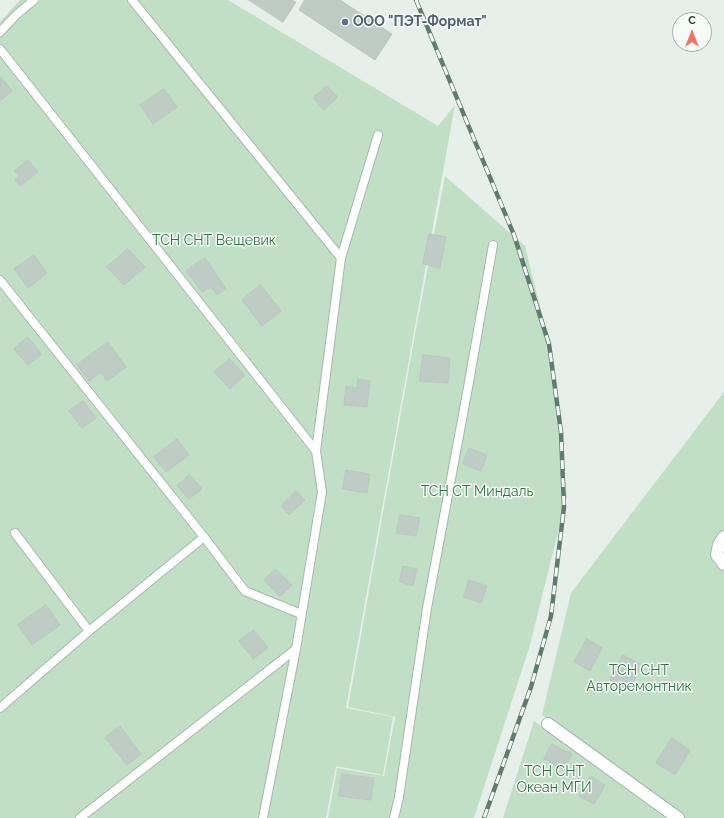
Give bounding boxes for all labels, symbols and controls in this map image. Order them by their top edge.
north arrow [672,12,712,52]
place label: ООО "ПЭТ-Формат" [353,14,487,30]
text: С [688,14,696,27]
marker: ООО "ПЭТ-Формат" [340,17,350,27]
park label: ТСН СНТ Вещевик [152,233,276,249]
park label: ТСН СТ Миндаль [421,484,533,500]
park label: ТСН СНТ Авторемонтник [586,663,692,696]
park label: ТСН СНТ Океан МГИ [516,764,592,796]

